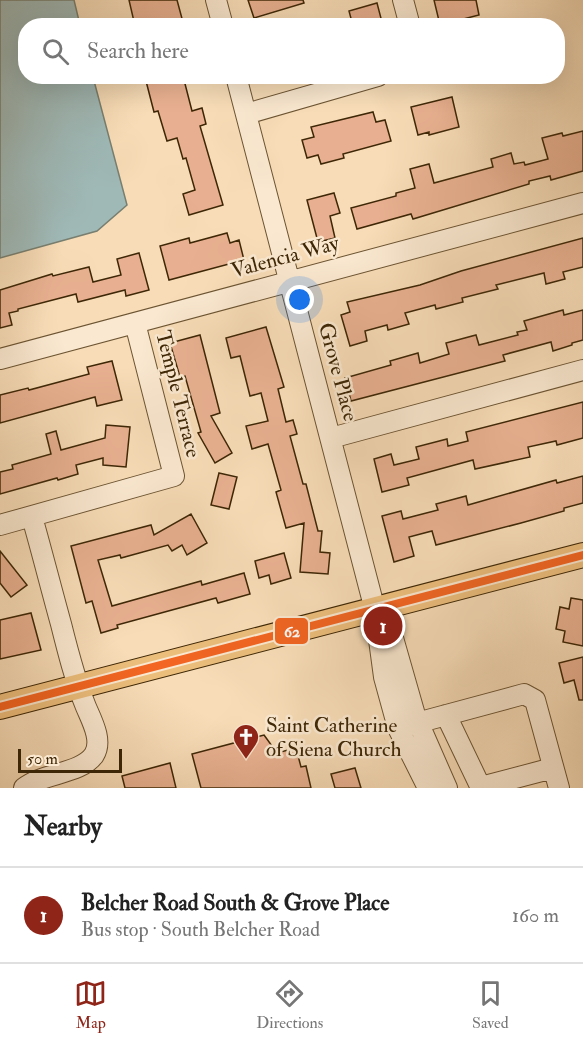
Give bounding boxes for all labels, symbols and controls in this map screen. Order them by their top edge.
search box [18,18,565,84]
icon: search [39,35,72,68]
text: Search here [87,37,189,65]
street label: Valencia Way [228,229,343,284]
your location [285,285,314,314]
street label: Grove Place [312,320,364,424]
street label: Temple Terrace [149,328,207,461]
pin: 1 [364,604,403,648]
line badge: 62 [274,617,309,645]
text: 62 [284,622,300,642]
place label: Saint Catherine of Siena Church [266,712,401,763]
church icon: Saint Catherine of Siena Church [231,722,261,760]
scale bar [18,746,122,774]
text: 50 m [27,749,58,769]
text: Nearby [24,811,102,843]
text: Belcher Road South & Grove Place [81,889,389,917]
text: 1 [40,903,47,928]
text: 160 m [512,903,559,928]
text: Bus stop · South Belcher Road [81,917,320,942]
tab: Map [74,977,107,1033]
tab: Directions [256,977,323,1033]
tab: Saved [472,977,509,1033]

